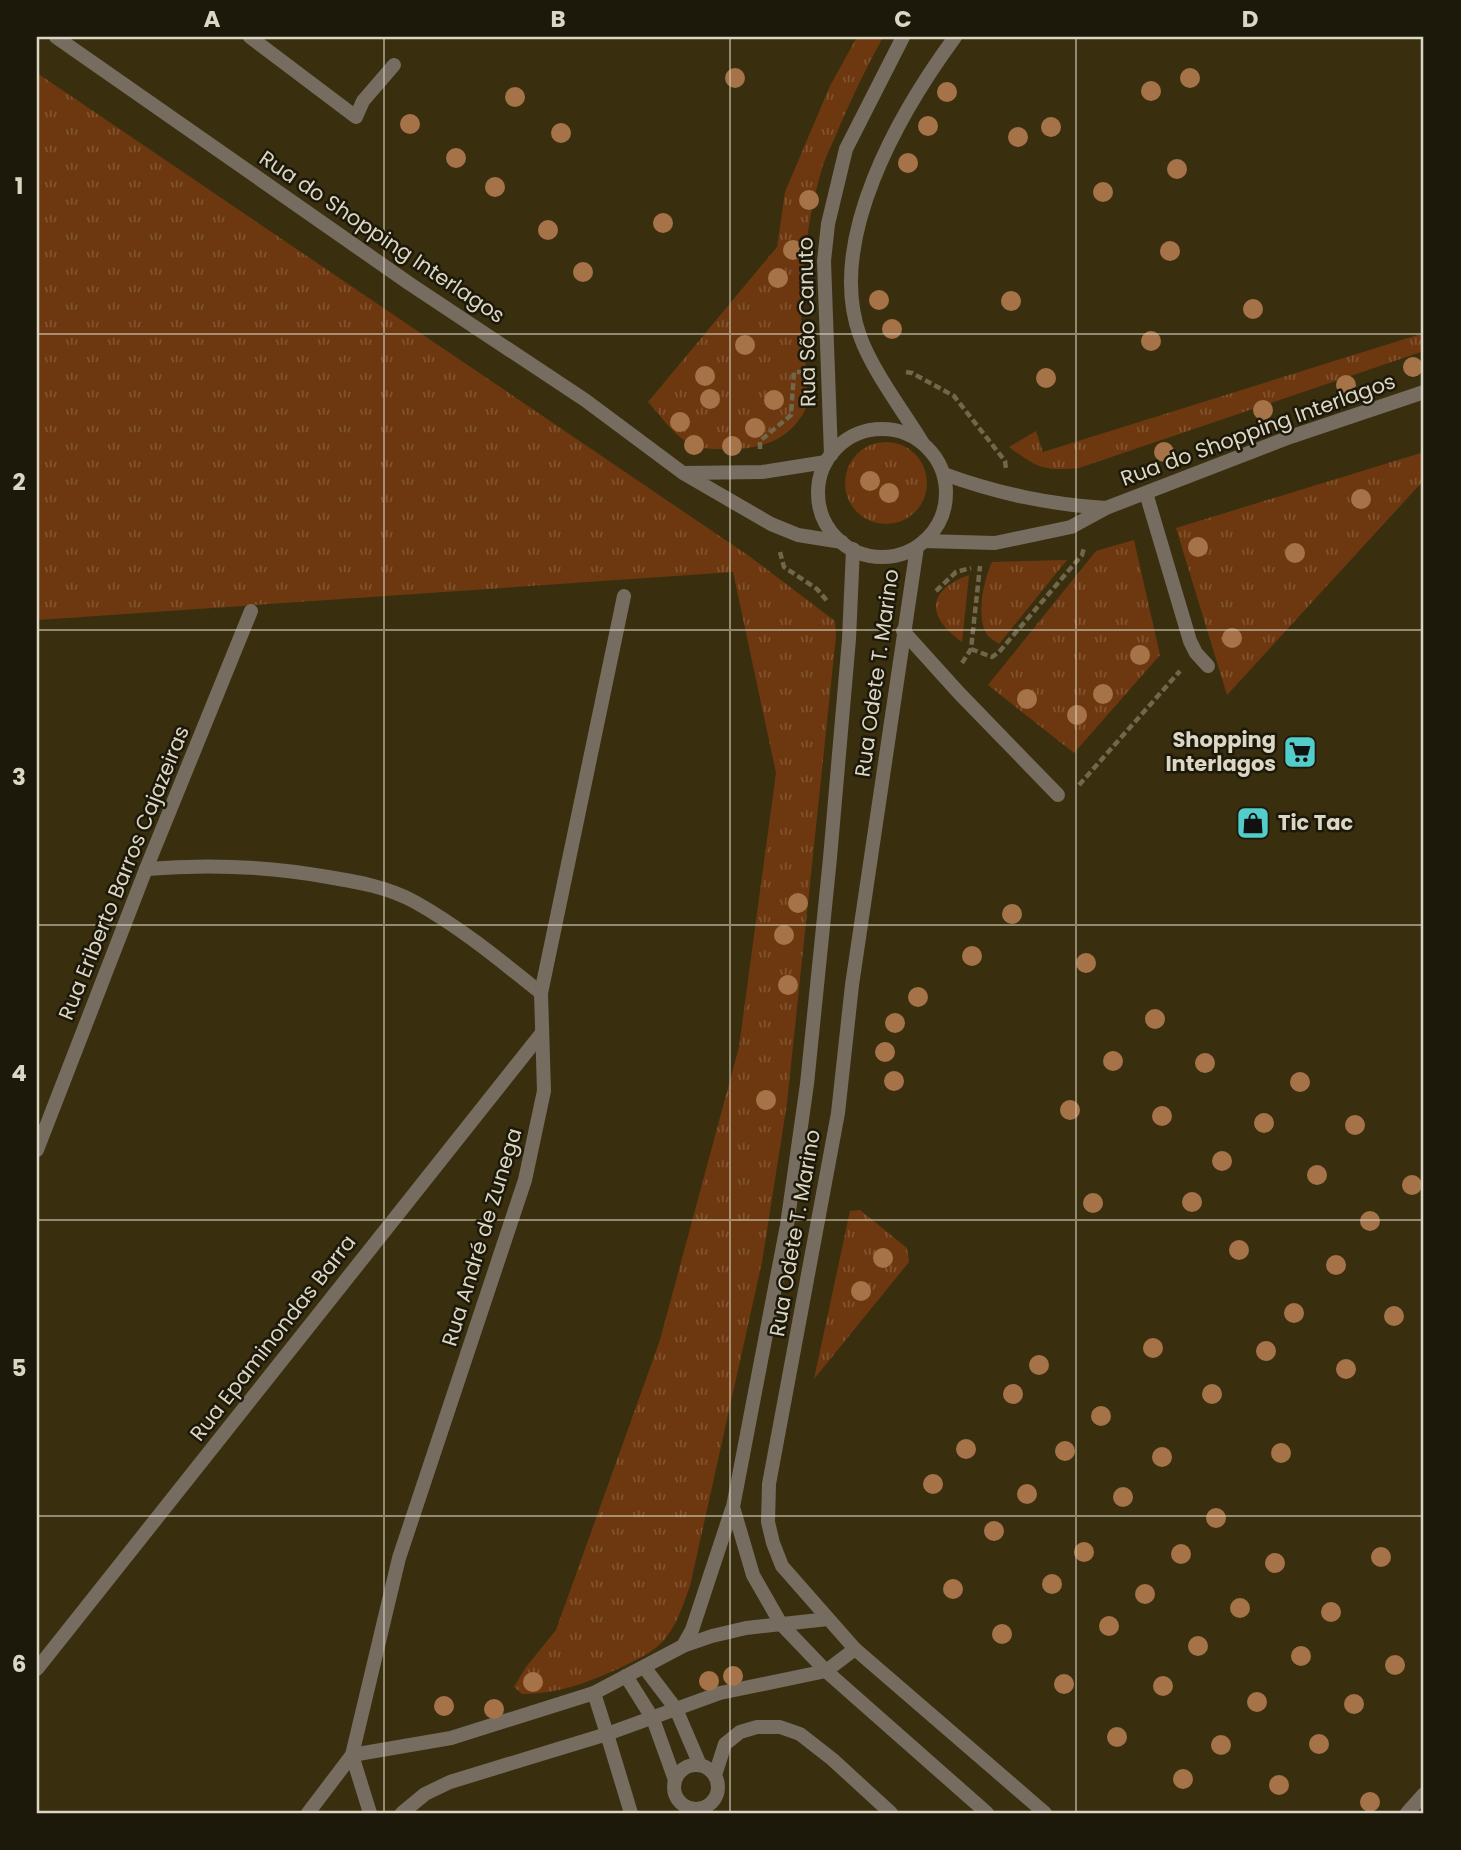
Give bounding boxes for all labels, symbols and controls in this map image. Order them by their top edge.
text: A [204,3,221,35]
text: B [550,3,566,35]
text: C [894,3,912,35]
text: D [1242,3,1258,35]
street label: Rua do Shopping Interlagos [254,143,511,330]
text: 1 [15,170,23,202]
street label: Rua São Canuto [791,237,822,407]
street label: Rua do Shopping Interlagos [1116,366,1399,493]
text: 2 [12,466,26,498]
street label: Rua Odete T. Marino [848,567,905,779]
street label: Rua Eriberto Barros Cajazeiras [51,721,196,1024]
place label: Shopping Interlagos [1165,725,1276,778]
supermarket icon: Shopping Interlagos [1281,733,1319,771]
text: 3 [12,761,26,793]
shop icon: Tic Tac [1234,804,1272,842]
place label: Tic Tac [1278,808,1353,837]
text: 4 [11,1057,27,1089]
street label: Rua André de Zunega [435,1124,529,1350]
street label: Rua Odete T. Marino [762,1127,827,1339]
street label: Rua Epaminondas Barra [183,1229,362,1447]
text: 5 [12,1352,26,1384]
text: 6 [12,1648,26,1680]

